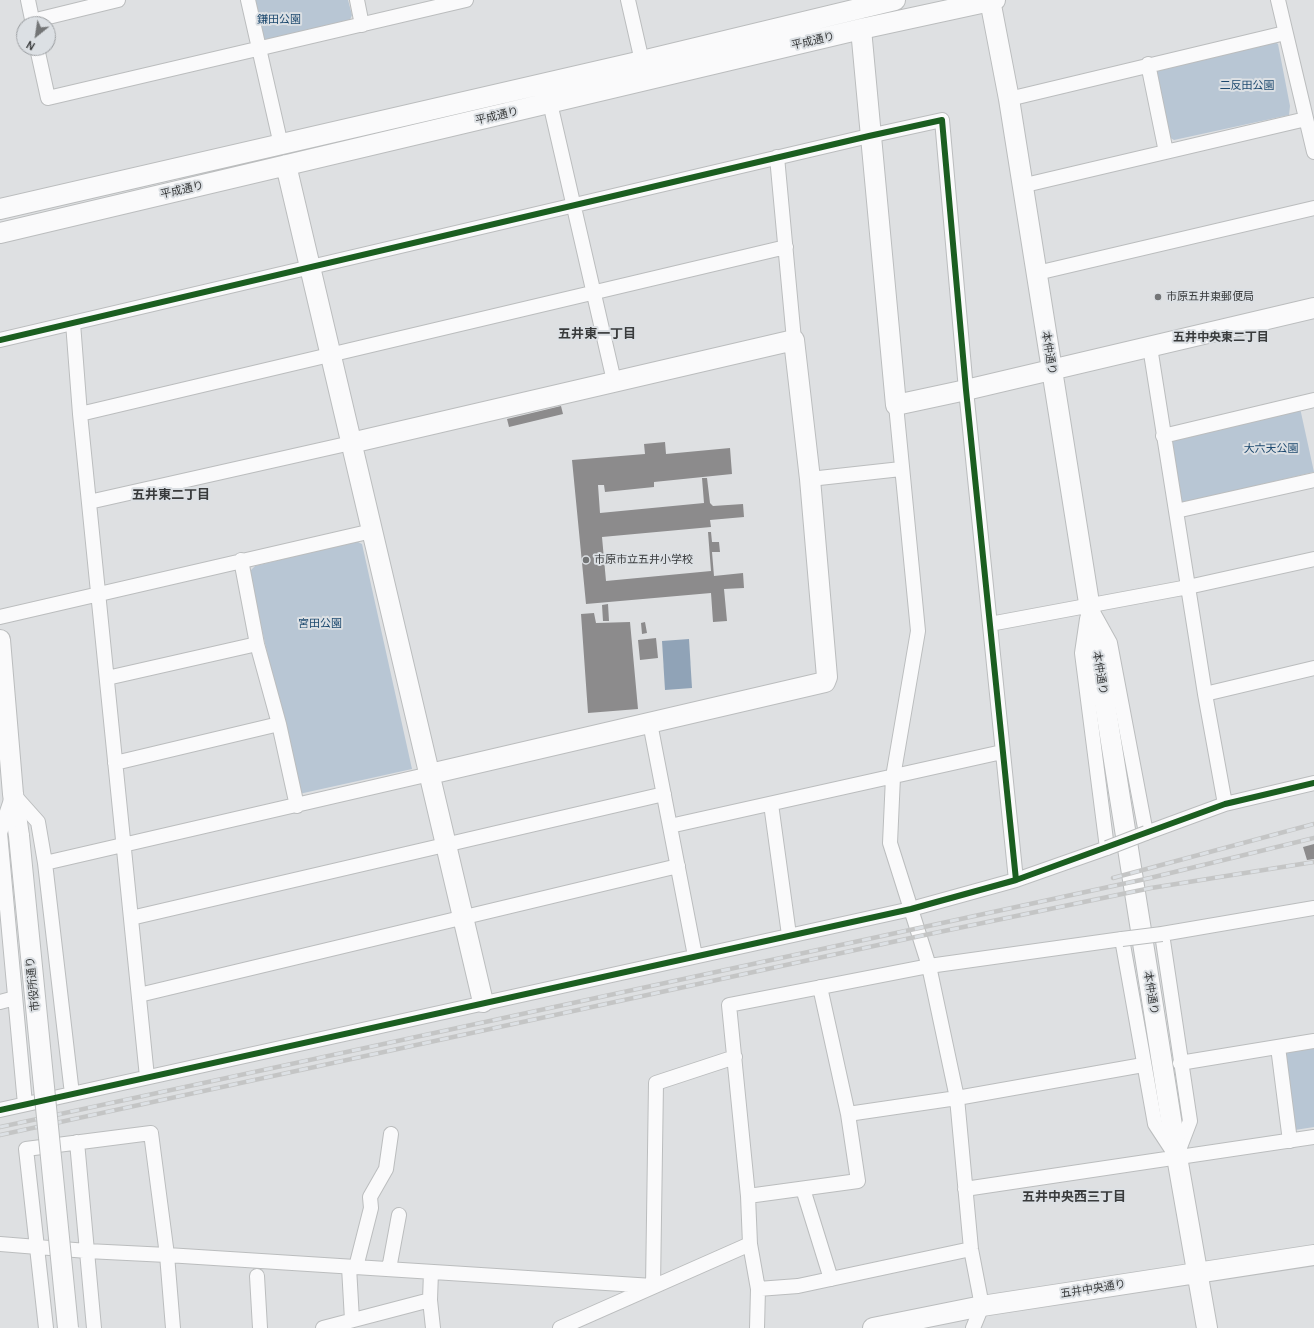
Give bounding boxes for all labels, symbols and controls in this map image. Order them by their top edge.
park label: 鎌田公園 [257,13,301,27]
north arrow [16,16,56,56]
street label: 平成通り [790,30,836,52]
text: N [24,38,37,54]
park label: 二反田公園 [1220,79,1274,93]
street label: 平成通り [474,105,520,127]
street label: 平成通り [159,179,205,201]
place label: 市原五井東郵便局 [1166,290,1254,304]
marker: 市原五井東郵便局 [1153,292,1163,302]
district label: 五井東一丁目 [558,326,636,342]
street label: 本仲通り [1039,330,1059,376]
district label: 五井中央東二丁目 [1173,330,1269,344]
park label: 大六天公園 [1244,442,1298,456]
district label: 五井東二丁目 [132,487,210,503]
place label: 市原市立五井小学校 [594,553,693,567]
marker: 市原市立五井小学校 [581,555,591,565]
park label: 宮田公園 [298,617,342,631]
street label: 本仲通り [1090,650,1110,696]
street label: 市役所通り [24,956,42,1012]
street label: 本仲通り [1141,970,1161,1016]
district label: 五井中央西三丁目 [1022,1189,1126,1205]
street label: 五井中央通り [1059,1277,1127,1301]

